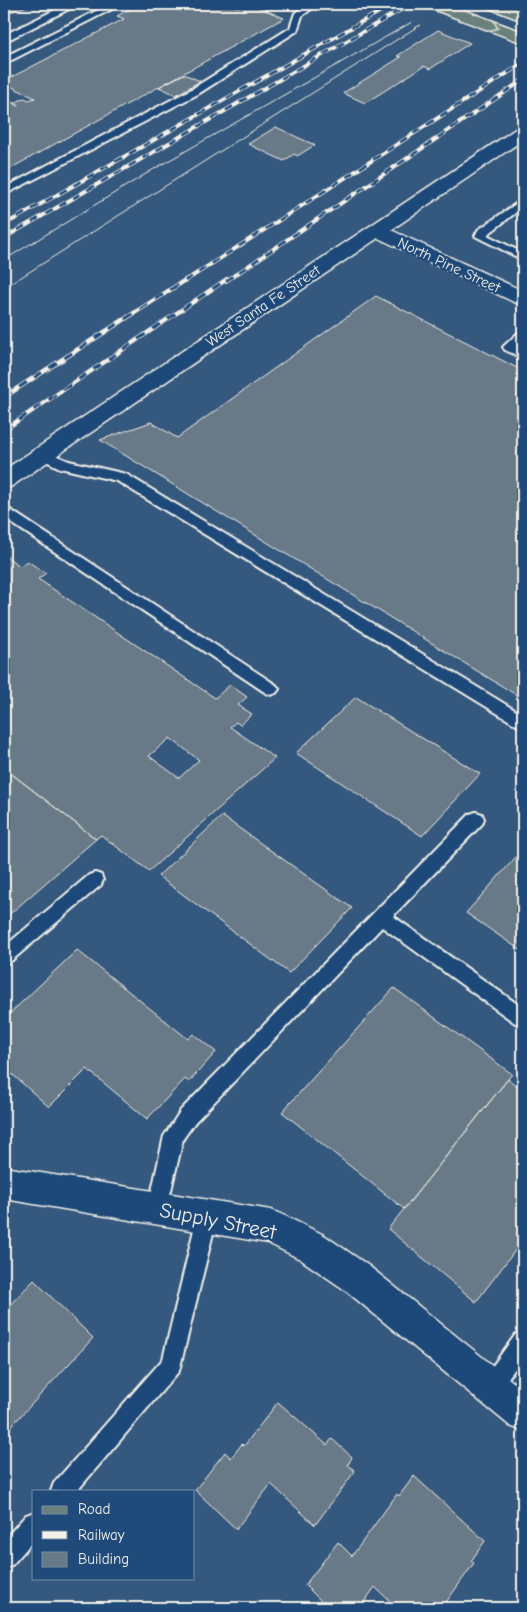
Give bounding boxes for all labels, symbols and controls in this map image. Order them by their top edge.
one-way arrow [490,22,498,32]
street label: North Pine Street [395,233,504,297]
street label: West Santa Fe Street [202,261,324,351]
street label: Supply Street [158,1198,279,1244]
legend [32,1490,195,1580]
text: Road [78,1500,110,1518]
text: Railway [78,1526,125,1544]
text: Building [78,1550,129,1568]

